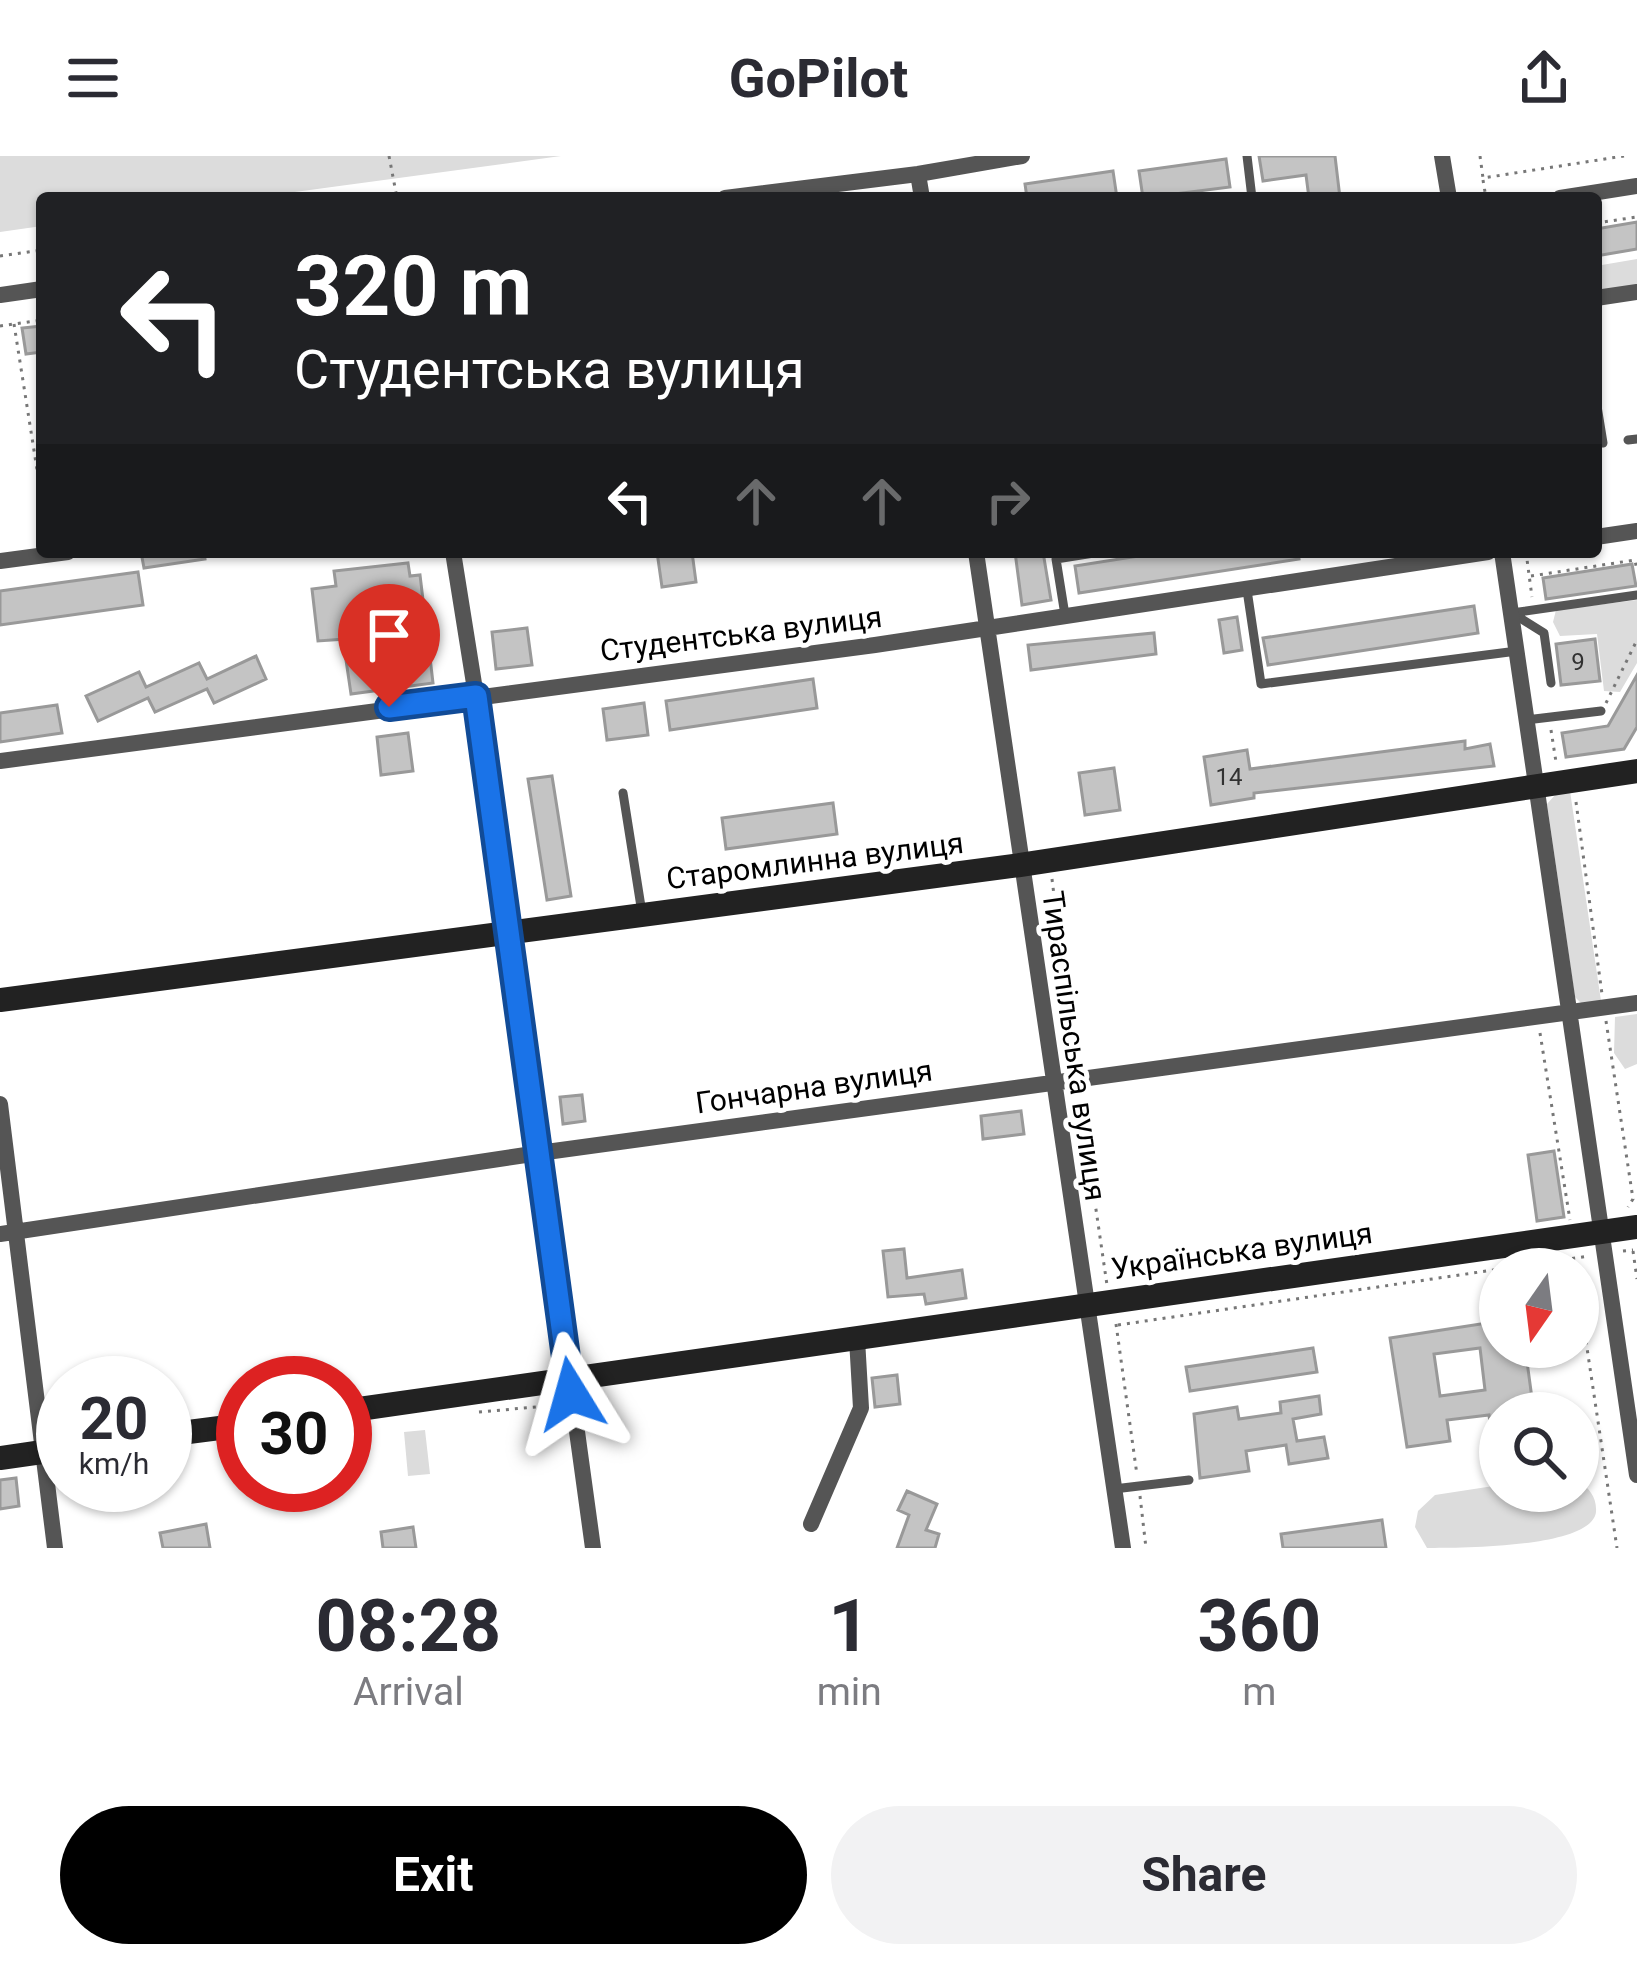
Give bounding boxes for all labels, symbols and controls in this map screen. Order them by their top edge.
icon: menu [60,45,126,111]
icon: share [1511,45,1577,111]
text: GoPilot [729,47,908,110]
text: 320 m [294,237,532,336]
icon: left [96,240,252,396]
text: Студентська вулиця [294,338,805,401]
icon: left [597,468,663,534]
icon: ahead [723,468,789,534]
icon: ahead [849,468,915,534]
icon: right [975,468,1041,534]
pin [338,584,440,707]
street label: Студентська вулиця [598,599,884,668]
icon: arrive [356,602,422,668]
house number: 9 [1571,648,1585,676]
house number: 14 [1216,763,1242,791]
street label: Старомлинна вулиця [664,825,965,896]
street label: Тираспільська вулиця [1035,889,1114,1203]
street label: Гончарна вулиця [693,1053,934,1120]
street label: Українська вулиця [1109,1215,1375,1286]
north arrow [1479,1248,1599,1368]
map controls [1479,1248,1599,1512]
position arrow [508,1331,634,1457]
speed limit sign: 30 [216,1356,372,1512]
text: 20 [80,1383,148,1454]
button: search [1479,1392,1599,1512]
text: km/h [79,1446,149,1481]
text: 08:28 [316,1584,501,1669]
text: 1 [829,1584,870,1669]
text: 360 [1197,1584,1321,1669]
text: Arrival [353,1669,464,1715]
text: min [817,1669,882,1715]
text: m [1242,1669,1277,1715]
button: Exit [60,1806,807,1944]
button: Share [831,1806,1577,1944]

